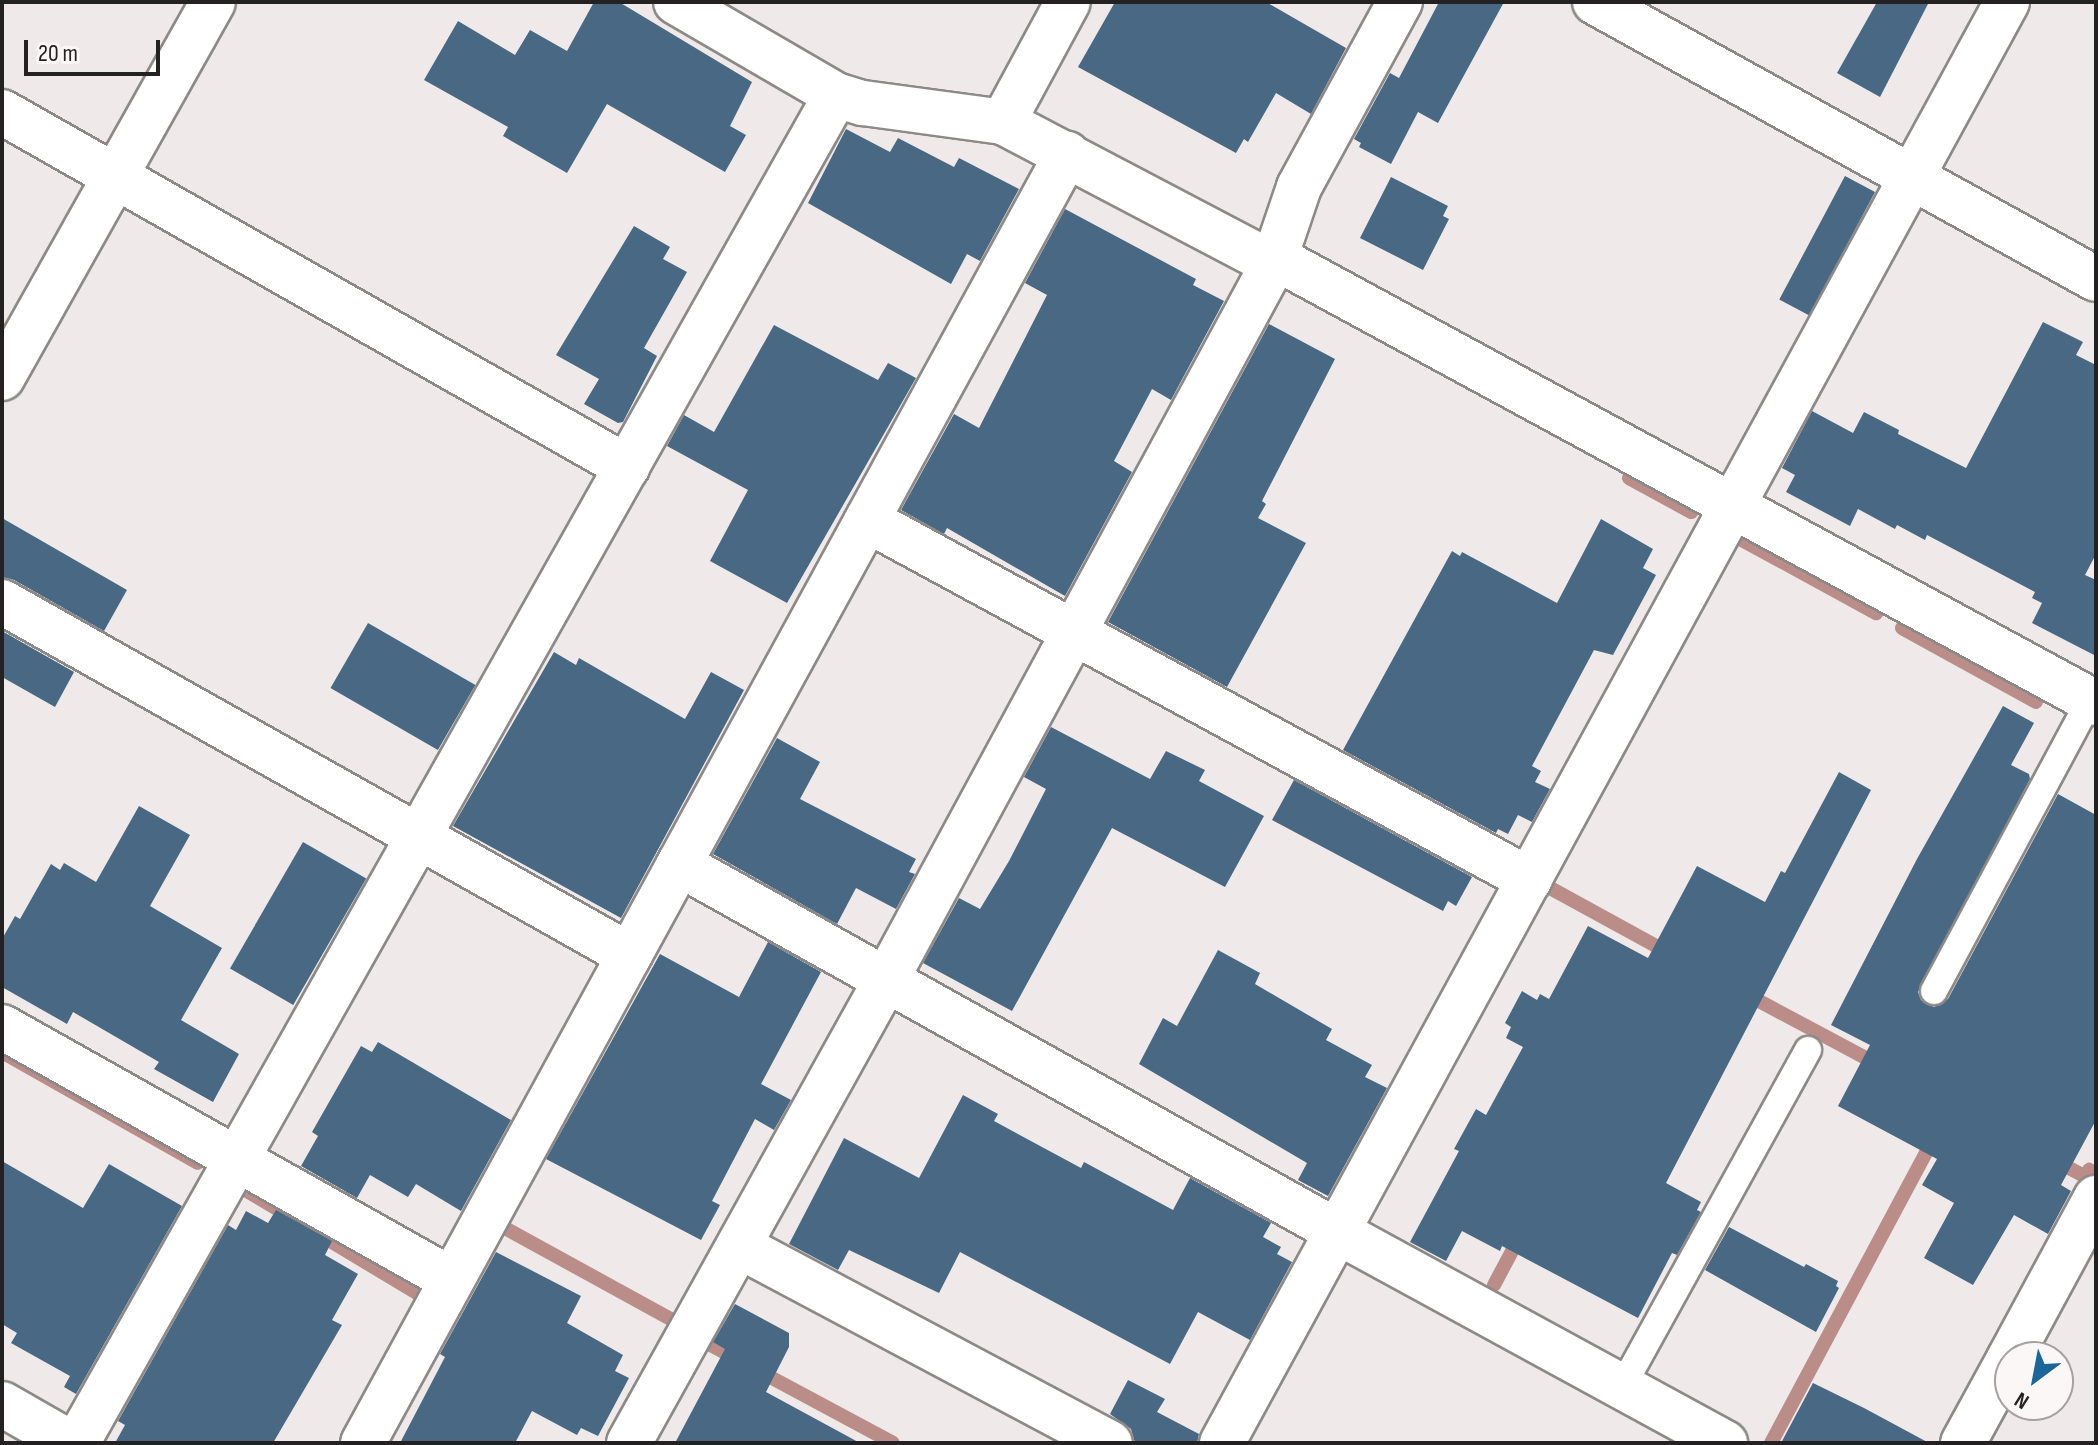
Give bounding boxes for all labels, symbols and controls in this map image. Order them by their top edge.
scale bar [28,24,164,74]
text: 20 m [38,39,78,68]
north arrow [1994,1341,2074,1421]
text: N [2010,1386,2034,1415]

